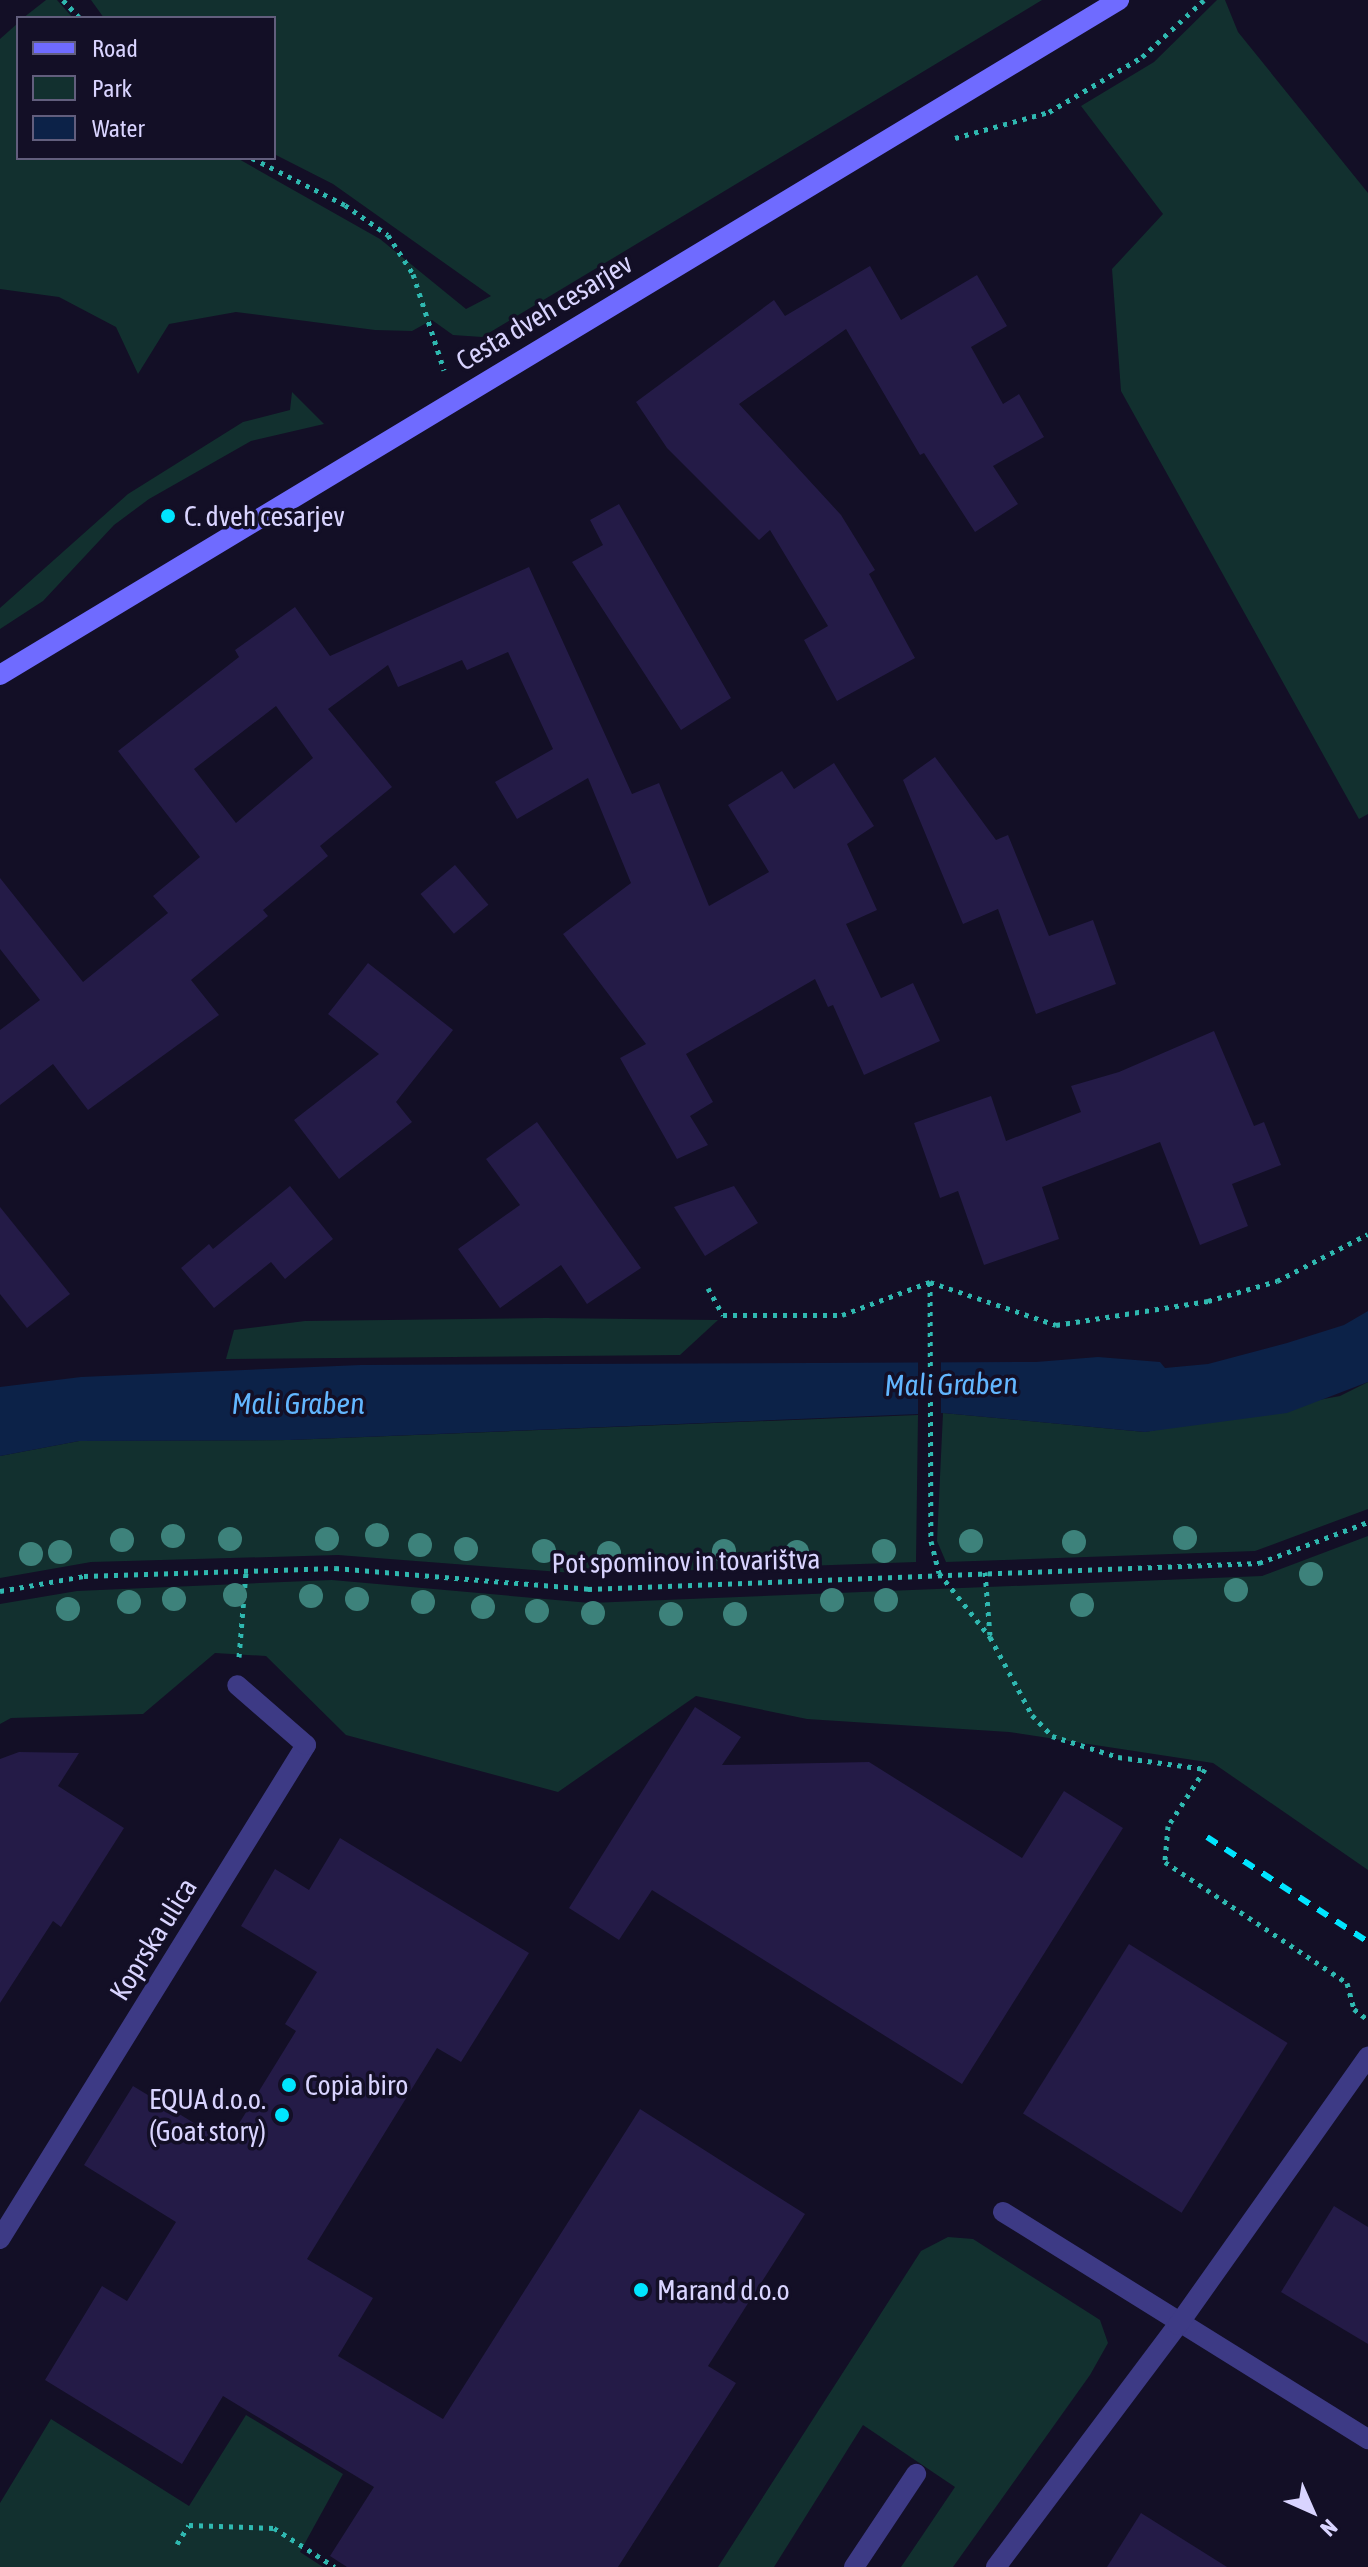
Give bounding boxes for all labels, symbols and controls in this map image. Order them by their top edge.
legend [16,16,276,160]
text: Road [92,35,138,62]
text: Park [92,75,132,102]
text: Water [92,115,145,142]
street label: Cesta dveh cesarjev [450,246,638,378]
place label: C. dveh cesarjev [184,499,345,533]
marker: C. dveh cesarjev [159,507,177,525]
water label: Mali Graben [884,1365,1018,1403]
water label: Mali Graben [231,1385,365,1421]
street label: Pot spominov in tovarištva [551,1542,821,1580]
street label: Koprska ulica [102,1872,204,2006]
place label: Copia biro [305,2068,408,2102]
marker: Copia biro [280,2076,298,2094]
place label: EQUA d.o.o. (Goat story) [149,2082,266,2148]
marker: EQUA d.o.o. (Goat story) [273,2106,291,2124]
place label: Marand d.o.o [657,2273,790,2307]
marker: Marand d.o.o [632,2281,650,2299]
north arrow [1272,2471,1352,2551]
text: N [1315,2514,1343,2542]

